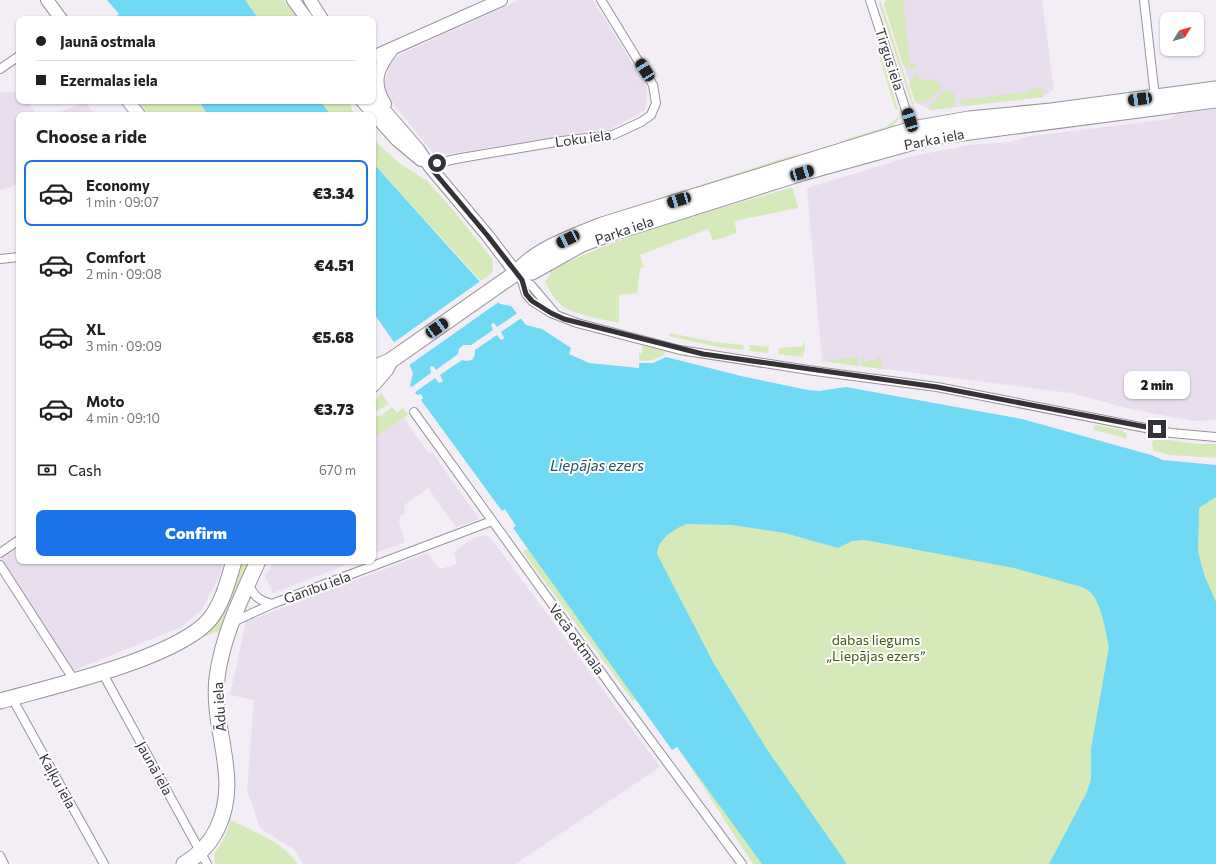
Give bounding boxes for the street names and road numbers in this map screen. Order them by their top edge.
street label: Tirgus iela [872,26,908,92]
street label: Parka iela [902,125,966,153]
street label: Loku iela [554,126,612,150]
street label: Parka iela [592,212,656,248]
street label: Ganību iela [281,567,353,607]
street label: Vecā ostmala [546,600,608,678]
street label: Ādu iela [209,682,229,732]
street label: Jaunā iela [133,738,177,798]
street label: Kaļķu iela [35,751,80,812]

